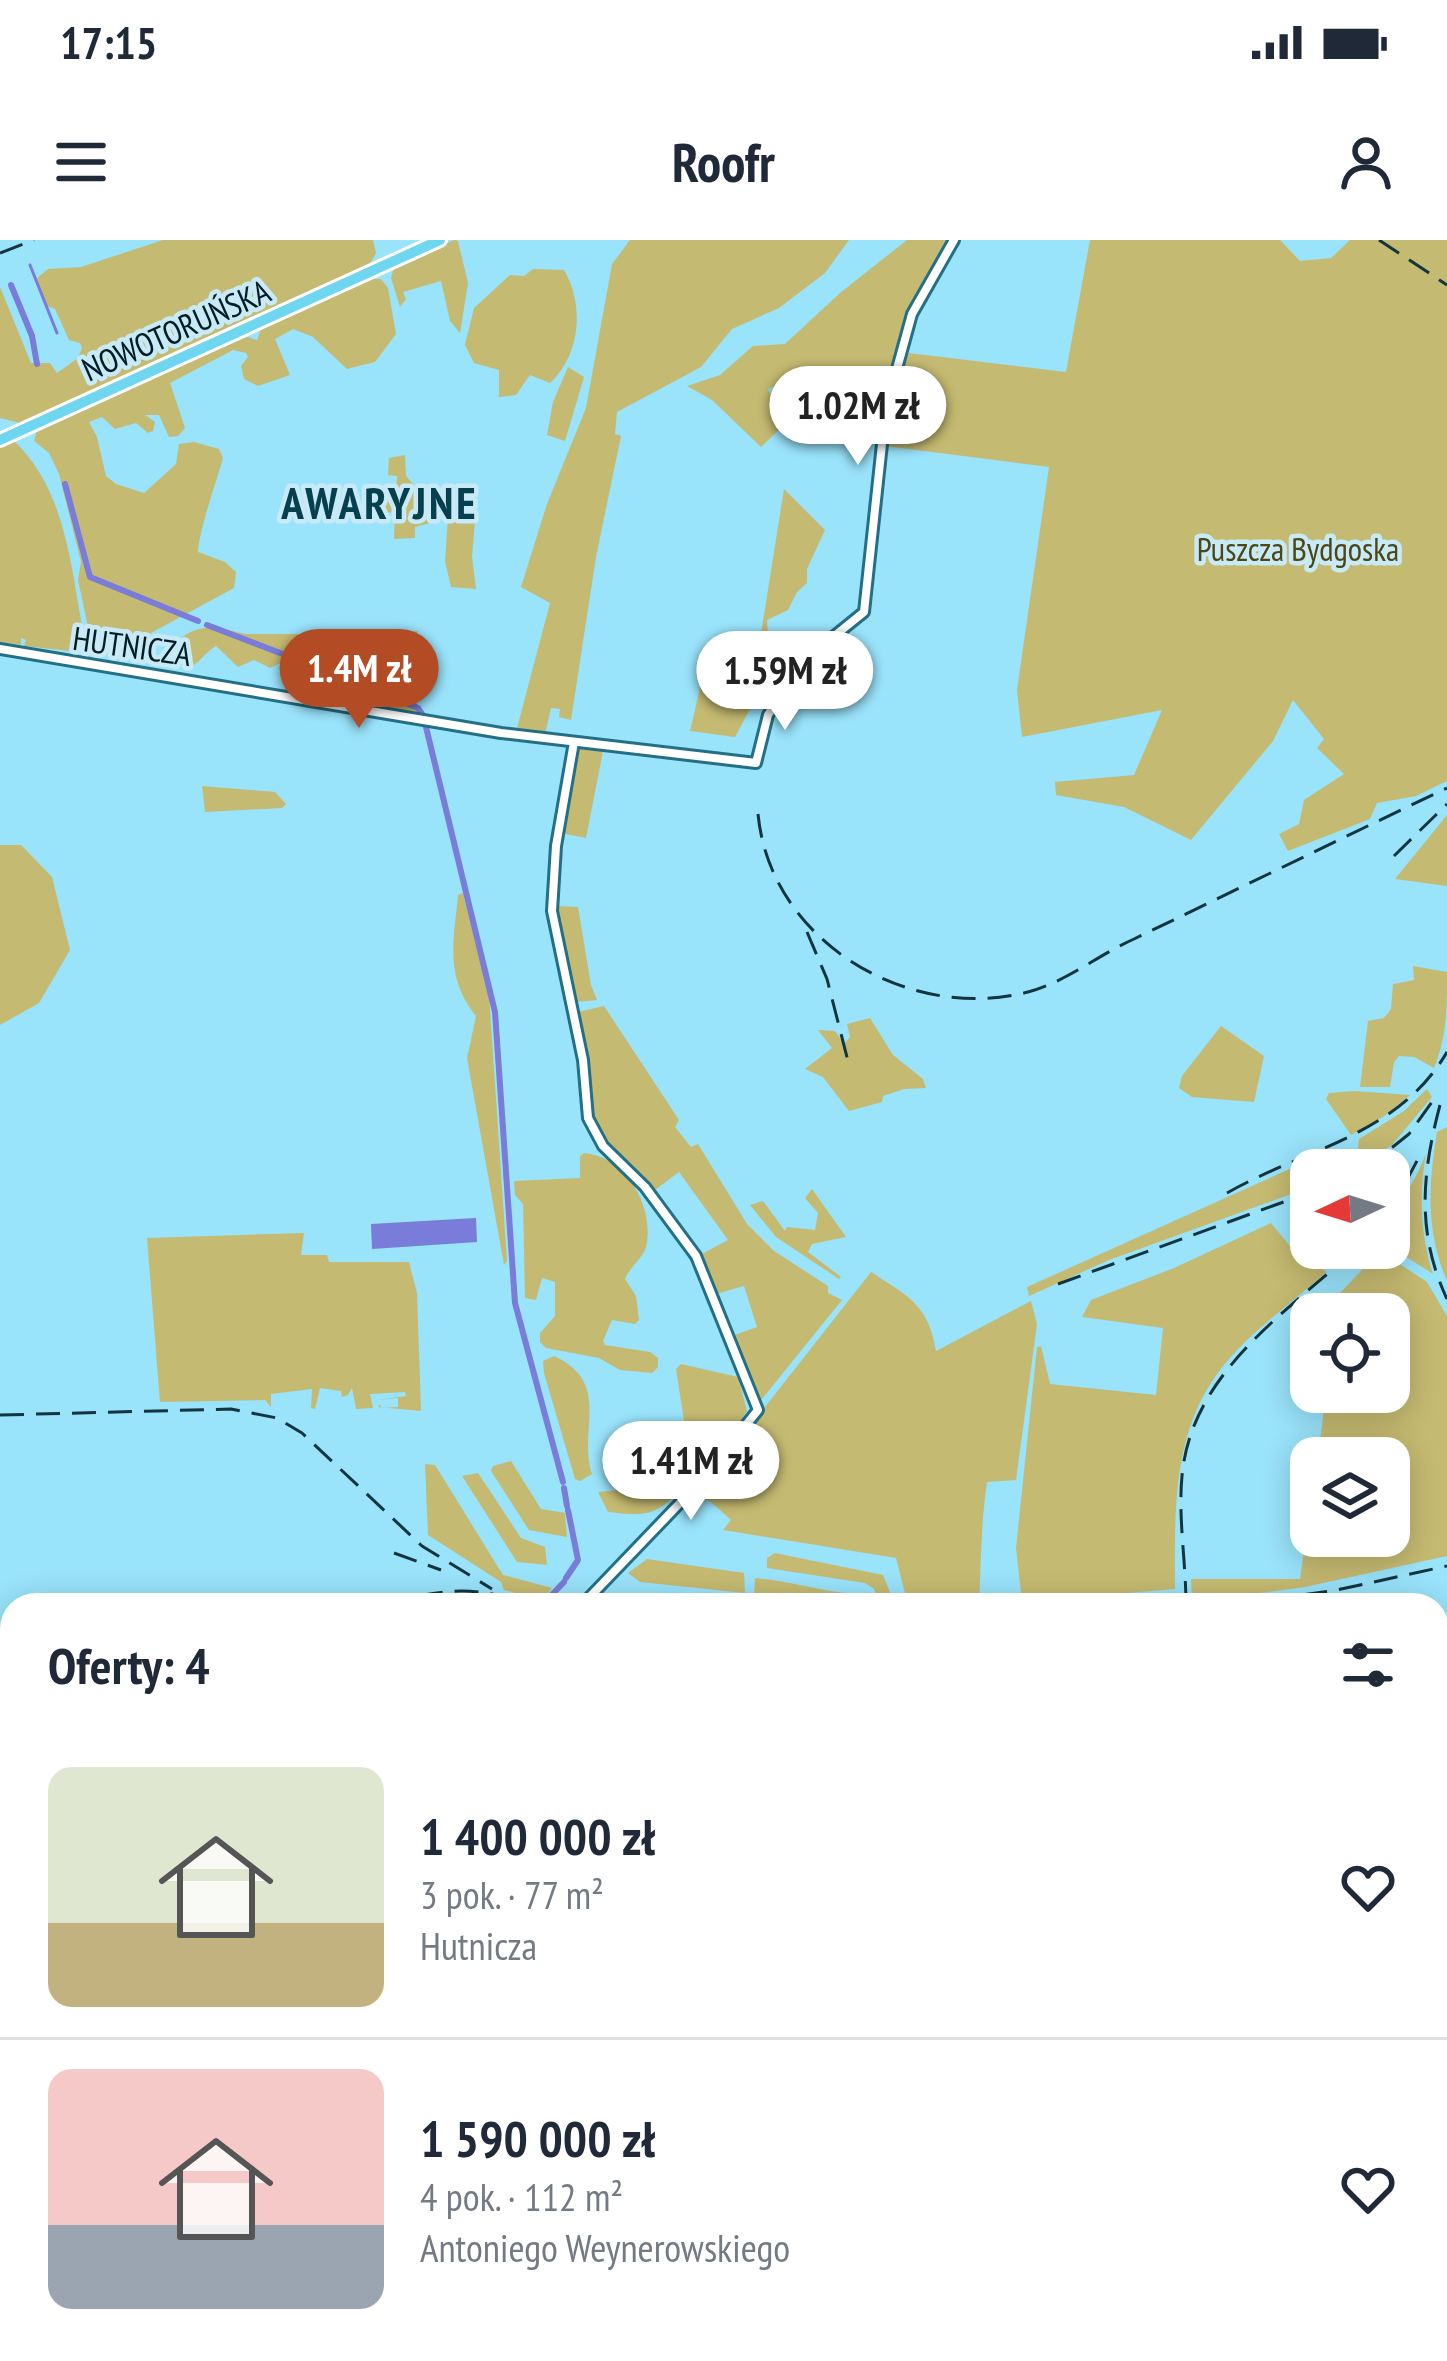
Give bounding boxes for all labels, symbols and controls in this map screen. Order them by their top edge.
text: 17:15 [60,13,157,71]
text: Roofr [672,127,775,197]
icon: menu [48,129,114,195]
icon: person [1333,129,1399,195]
street label: NOWOTORUŃSKA [75,269,277,390]
pin: 1.02M zł [734,366,982,468]
text: 1.02M zł [796,379,920,430]
district label: AWARYJNE [280,473,479,531]
park label: Puszcza Bydgoska [1197,527,1399,570]
street label: HUTNICZA [70,616,194,675]
pin: 1.4M zł [248,629,470,731]
pin: 1.59M zł [661,631,909,733]
text: 1.4M zł [307,642,411,693]
text: 1.59M zł [723,644,847,695]
north arrow [1290,1149,1410,1269]
map controls [1290,1149,1410,1557]
button: locate [1290,1293,1410,1413]
pin: 1.41M zł [567,1421,815,1523]
text: 1.41M zł [629,1434,753,1485]
button: layers [1290,1437,1410,1557]
text: Oferty: 4 [48,1632,210,1698]
icon: filters [1335,1632,1401,1698]
text: 1 400 000 zł [420,1803,655,1869]
icon: home [144,1815,288,1959]
icon: heart [1335,1854,1401,1920]
text: 3 pok. · 77 m² [420,1869,604,1920]
text: Hutnicza [420,1920,537,1971]
text: 1 590 000 zł [420,2105,655,2171]
icon: home [144,2117,288,2261]
icon: heart [1335,2156,1401,2222]
text: 4 pok. · 112 m² [420,2171,623,2222]
text: Antoniego Weynerowskiego [420,2222,790,2273]

